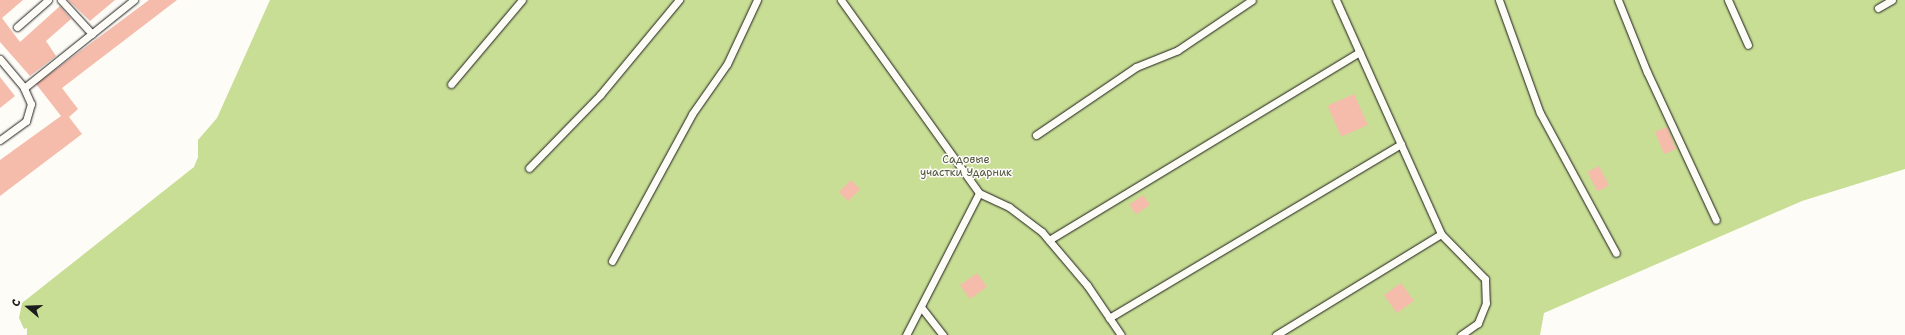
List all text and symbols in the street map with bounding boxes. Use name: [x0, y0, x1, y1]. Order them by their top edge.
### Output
park label: Садовые участки Ударник: [920, 154, 1012, 180]
north arrow: [8, 287, 48, 327]
text: С: [8, 297, 24, 309]

